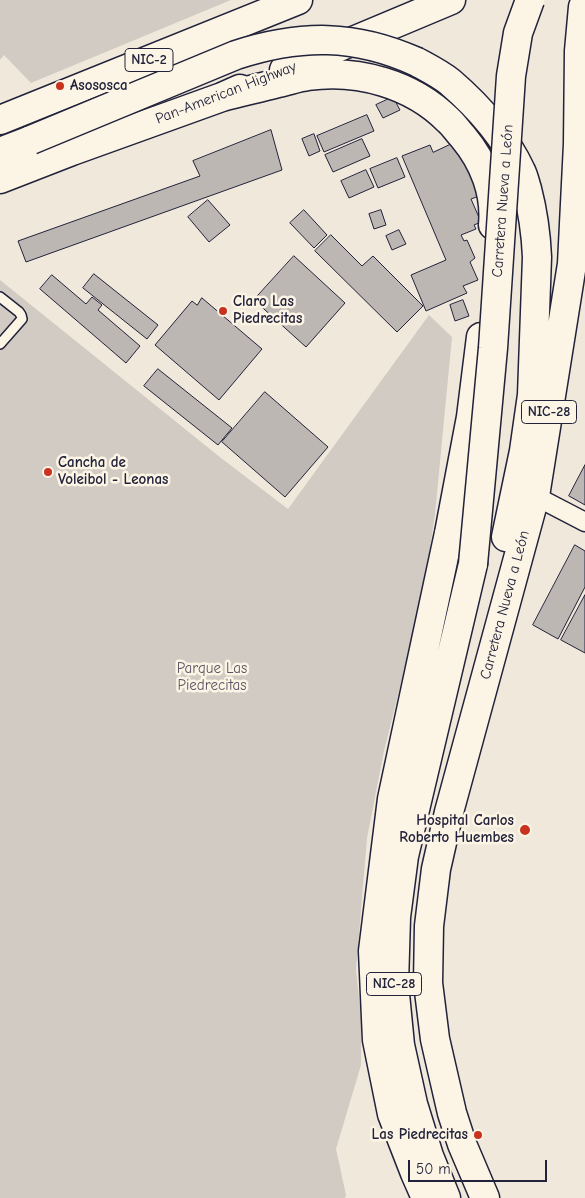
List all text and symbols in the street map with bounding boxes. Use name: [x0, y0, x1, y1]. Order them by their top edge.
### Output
road number: NIC-2: [125, 48, 173, 72]
street label: Pan-American Highway: [153, 58, 299, 128]
place label: Asososca: [70, 77, 128, 95]
marker: Asososca: [54, 80, 66, 92]
street label: Carretera Nueva a León: [489, 124, 517, 278]
place label: Claro Las Piedrecitas: [233, 293, 302, 328]
marker: Claro Las Piedrecitas: [217, 305, 229, 317]
road number: NIC-28: [522, 401, 576, 424]
place label: Cancha de Voleibol - Leonas: [58, 454, 168, 489]
marker: Cancha de Voleibol - Leonas: [42, 466, 54, 478]
street label: Carretera Nueva a León: [476, 529, 534, 681]
park label: Parque Las Piedrecitas: [177, 660, 247, 695]
place label: Hospital Carlos Roberto Huembes: [399, 812, 514, 847]
marker: Hospital Carlos Roberto Huembes: [518, 823, 532, 837]
road number: NIC-28: [366, 972, 422, 996]
place label: Las Piedrecitas: [372, 1126, 468, 1144]
marker: Las Piedrecitas: [472, 1129, 484, 1141]
scale bar: [410, 1150, 549, 1182]
text: 50 m: [416, 1160, 451, 1178]

